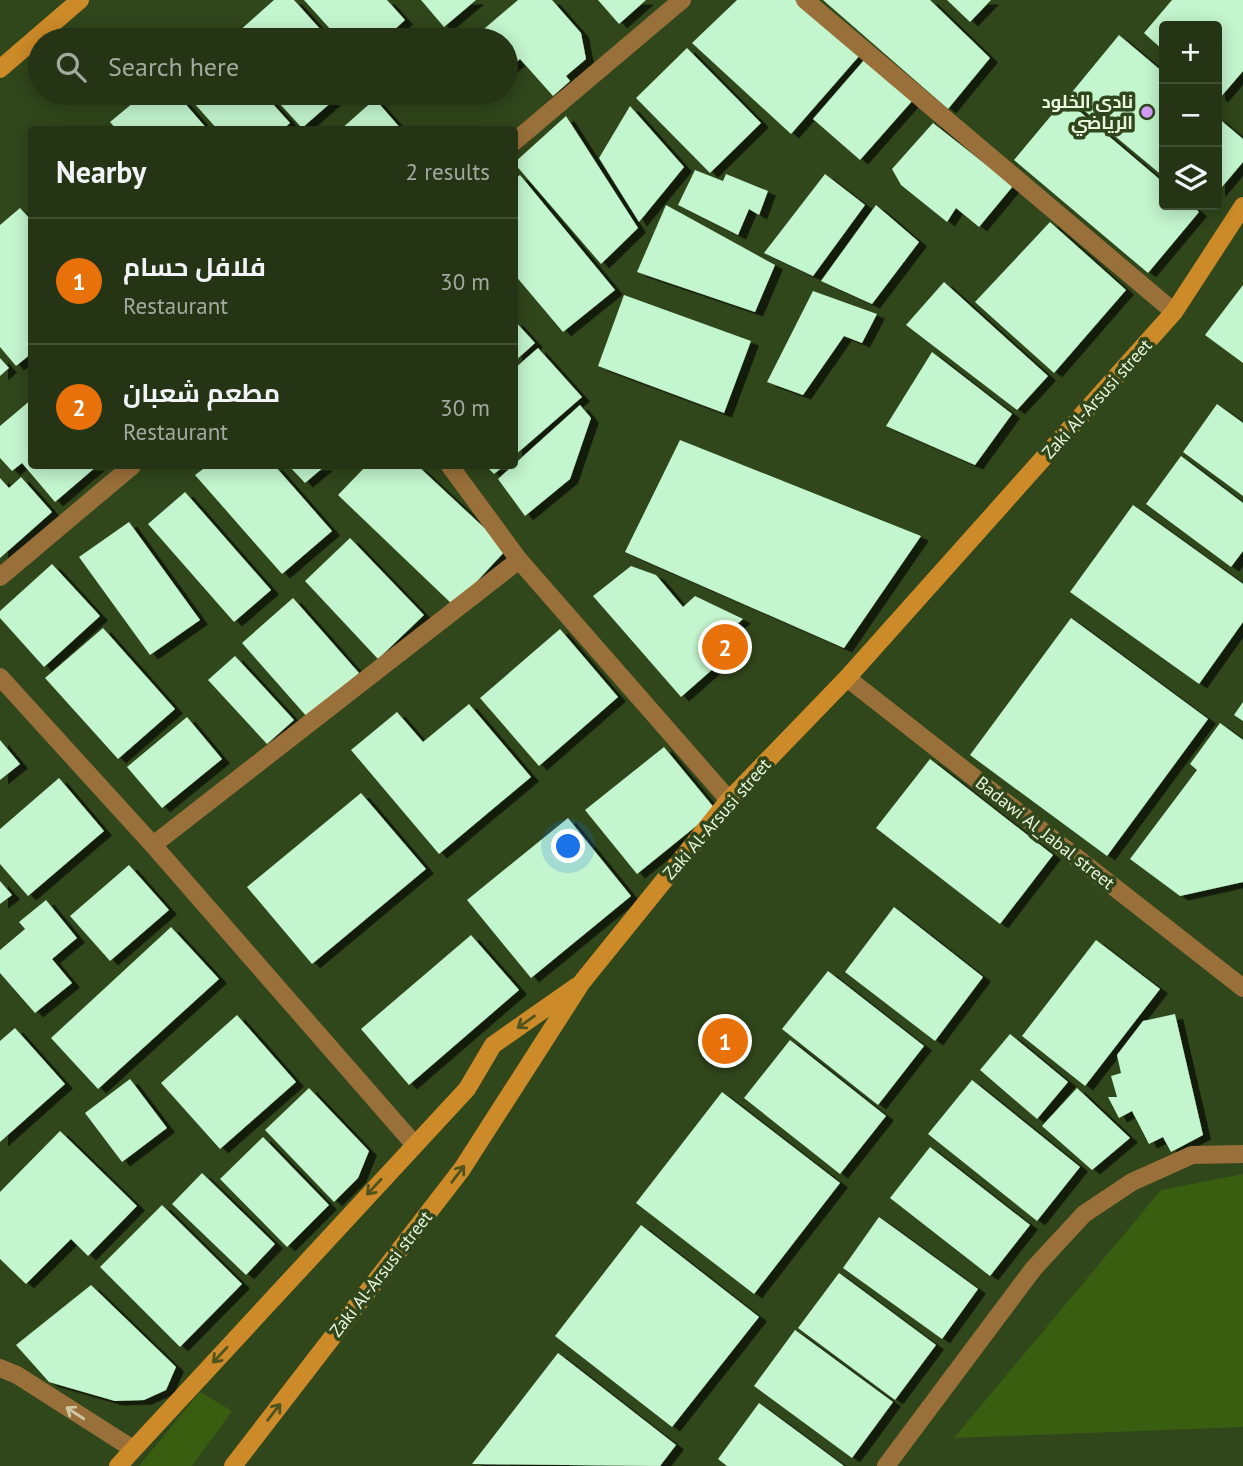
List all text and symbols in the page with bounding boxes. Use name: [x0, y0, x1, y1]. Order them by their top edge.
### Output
map controls: [1159, 21, 1222, 210]
button: +: [1159, 21, 1222, 84]
search box: [28, 28, 518, 105]
icon: search: [52, 48, 90, 86]
text: Search here: [108, 50, 239, 83]
button: −: [1159, 84, 1222, 147]
place label: نادي الخلود الرياضي: [1042, 90, 1133, 137]
marker: نادي الخلود الرياضي: [1139, 104, 1155, 120]
button: layers: [1159, 147, 1222, 210]
text: Nearby: [56, 152, 146, 191]
text: 2 results: [406, 157, 490, 186]
text: فلافل حسام: [123, 250, 266, 283]
text: 1: [72, 267, 86, 296]
text: 30 m: [440, 267, 490, 296]
text: Restaurant: [123, 291, 228, 320]
street label: Zaki Al-Arsusi street: [1037, 334, 1157, 463]
text: مطعم شعبان: [123, 376, 280, 409]
text: 2: [72, 393, 86, 422]
text: 30 m: [440, 393, 490, 422]
text: Restaurant: [123, 417, 228, 446]
pin: 2: [702, 621, 748, 673]
street label: Zaki Al-Arsusi street: [658, 753, 776, 884]
street label: Badawi Al_Jabal street: [971, 771, 1120, 894]
your location: [551, 829, 585, 863]
one-way arrow: [517, 1014, 536, 1029]
pin: 1: [702, 1015, 748, 1067]
one-way arrow: [451, 1165, 466, 1184]
one-way arrow: [366, 1178, 382, 1196]
street label: Zaki Al-Arsusi street: [324, 1206, 437, 1341]
one-way arrow: [211, 1346, 228, 1363]
one-way arrow: [267, 1403, 282, 1422]
one-way arrow: [66, 1405, 85, 1420]

